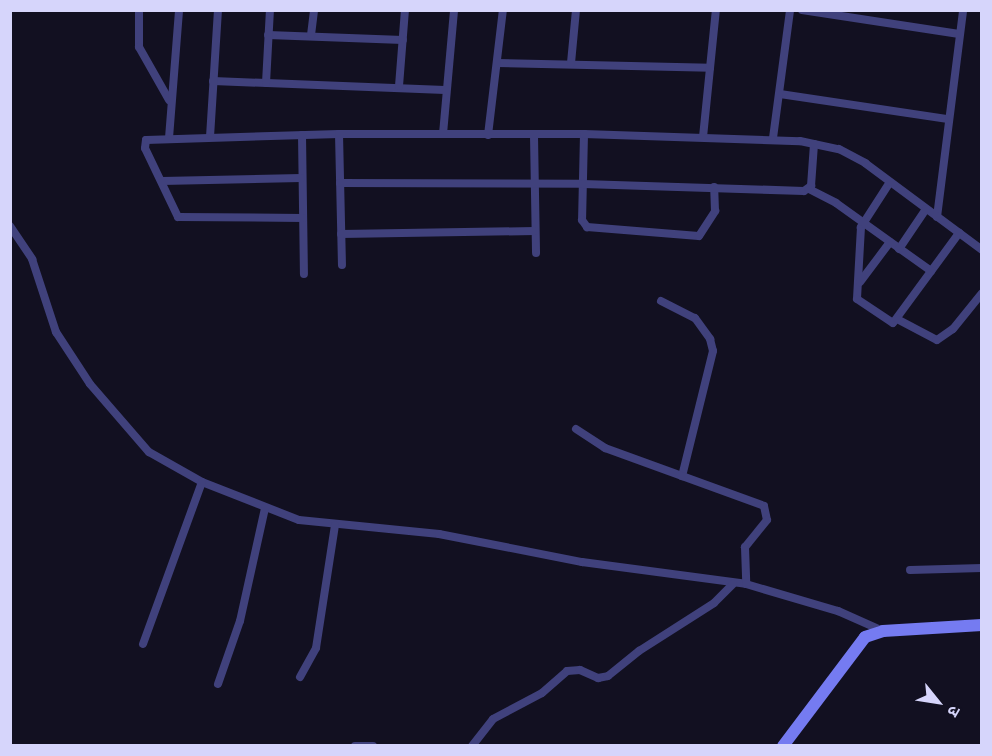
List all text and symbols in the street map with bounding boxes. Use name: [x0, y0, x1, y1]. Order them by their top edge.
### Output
north arrow: [908, 672, 968, 732]
text: उ: [943, 702, 965, 720]

